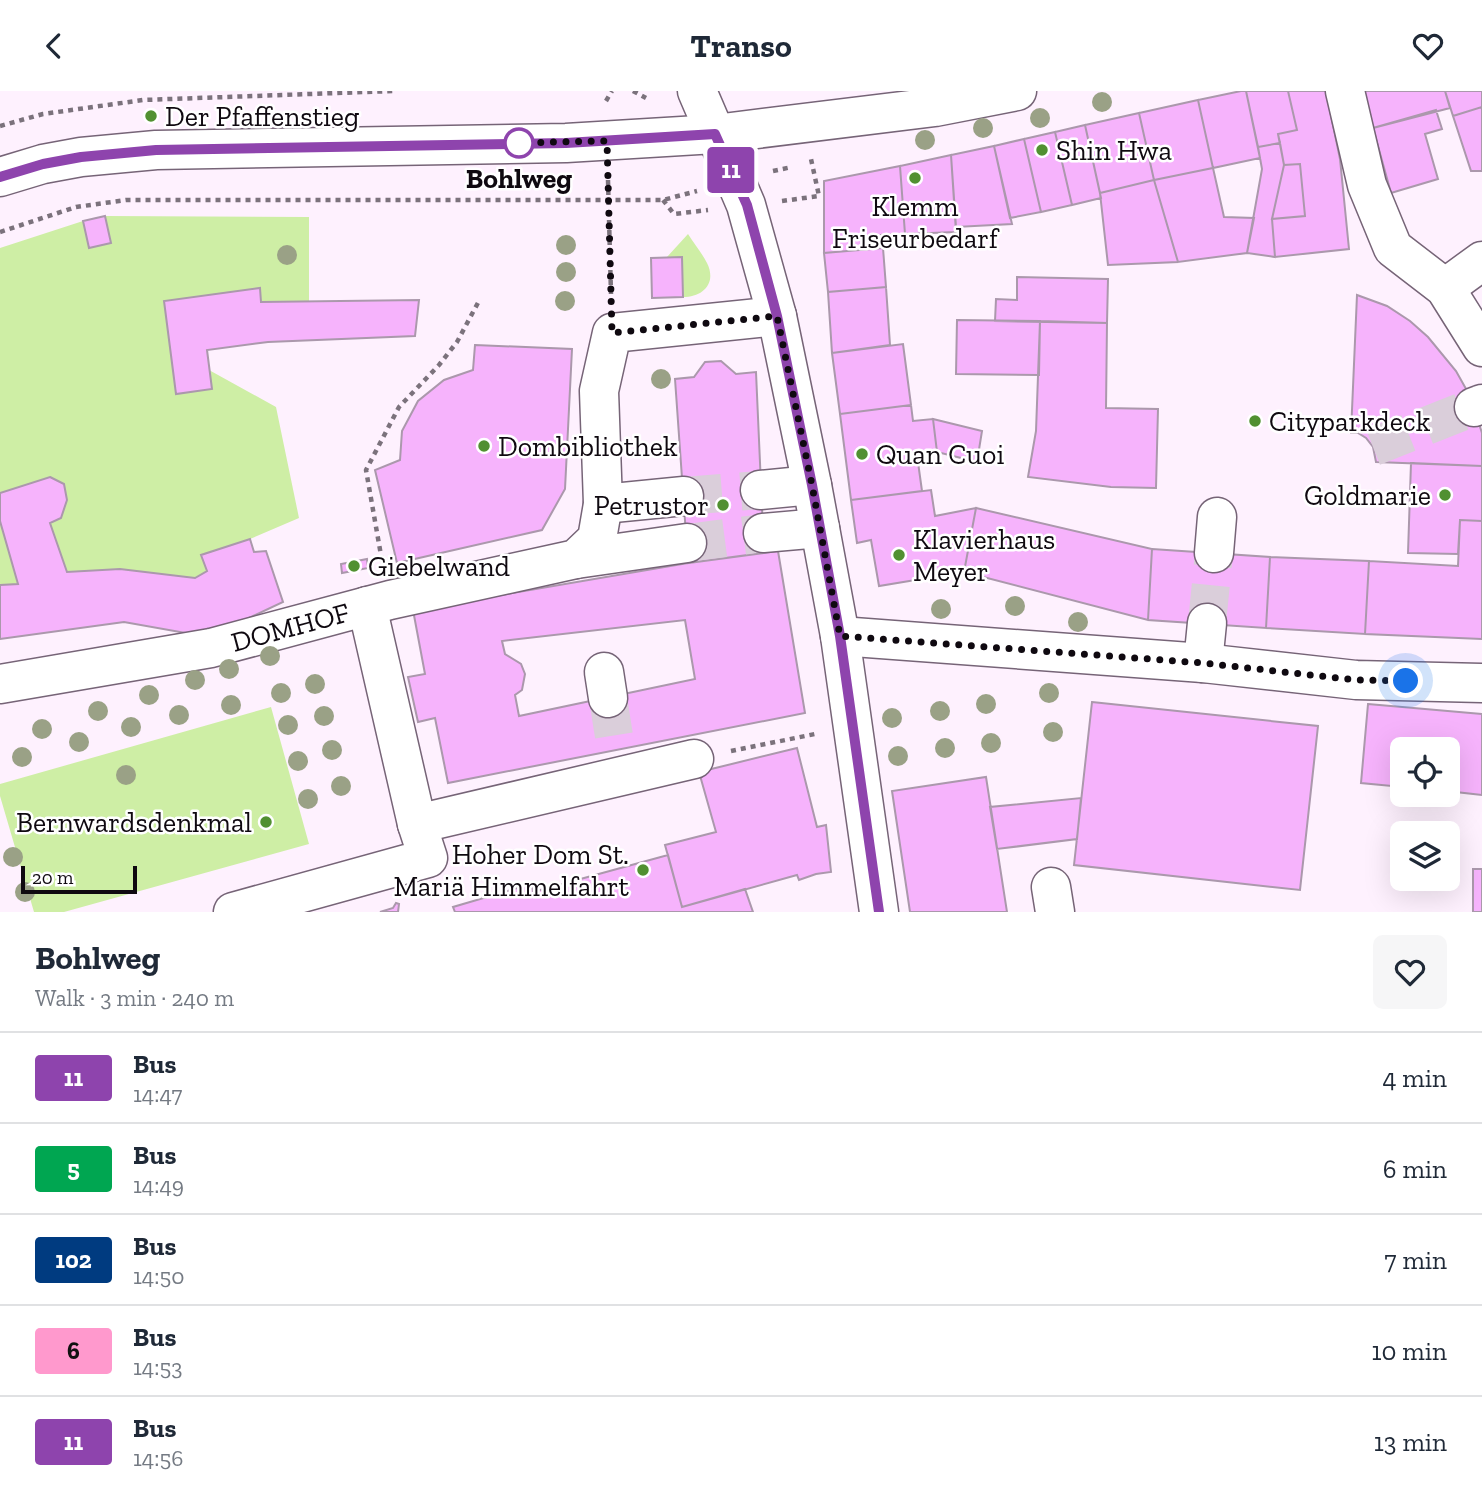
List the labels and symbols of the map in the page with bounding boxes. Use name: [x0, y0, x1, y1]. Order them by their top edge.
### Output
place label: Der Pfaffenstieg: [165, 100, 359, 133]
marker: Der Pfaffenstieg: [143, 108, 159, 124]
marker: Bohlweg: [504, 128, 534, 158]
place label: Shin Hwa: [1056, 134, 1173, 167]
marker: Shin Hwa: [1034, 142, 1050, 158]
line badge: 11: [700, 147, 762, 193]
place label: Bohlweg: [466, 162, 572, 195]
marker: Klemm Friseurbedarf: [907, 170, 923, 186]
place label: Klemm Friseurbedarf: [832, 190, 1000, 255]
place label: Cityparkdeck: [1269, 405, 1431, 438]
marker: Cityparkdeck: [1247, 413, 1263, 429]
place label: Dombibliothek: [498, 430, 678, 463]
marker: Dombibliothek: [476, 438, 492, 454]
place label: Quan Cuoi: [876, 438, 1004, 471]
marker: Quan Cuoi: [854, 446, 870, 462]
place label: Goldmarie: [1304, 479, 1431, 512]
marker: Goldmarie: [1437, 487, 1453, 503]
place label: Petrustor: [594, 489, 709, 522]
marker: Petrustor: [715, 497, 731, 513]
place label: Klavierhaus Meyer: [913, 523, 1055, 588]
marker: Klavierhaus Meyer: [891, 547, 907, 563]
place label: Giebelwand: [368, 550, 510, 583]
marker: Giebelwand: [346, 558, 362, 574]
street label: DOMHOF: [227, 595, 353, 658]
your location: [1388, 663, 1423, 698]
place label: Bernwardsdenkmal: [16, 806, 252, 839]
marker: Bernwardsdenkmal: [258, 814, 274, 830]
place label: Hoher Dom St. Mariä Himmelfahrt: [393, 838, 630, 903]
marker: Hoher Dom St. Mariä Himmelfahrt: [635, 862, 651, 878]
scale bar: [21, 863, 136, 895]

